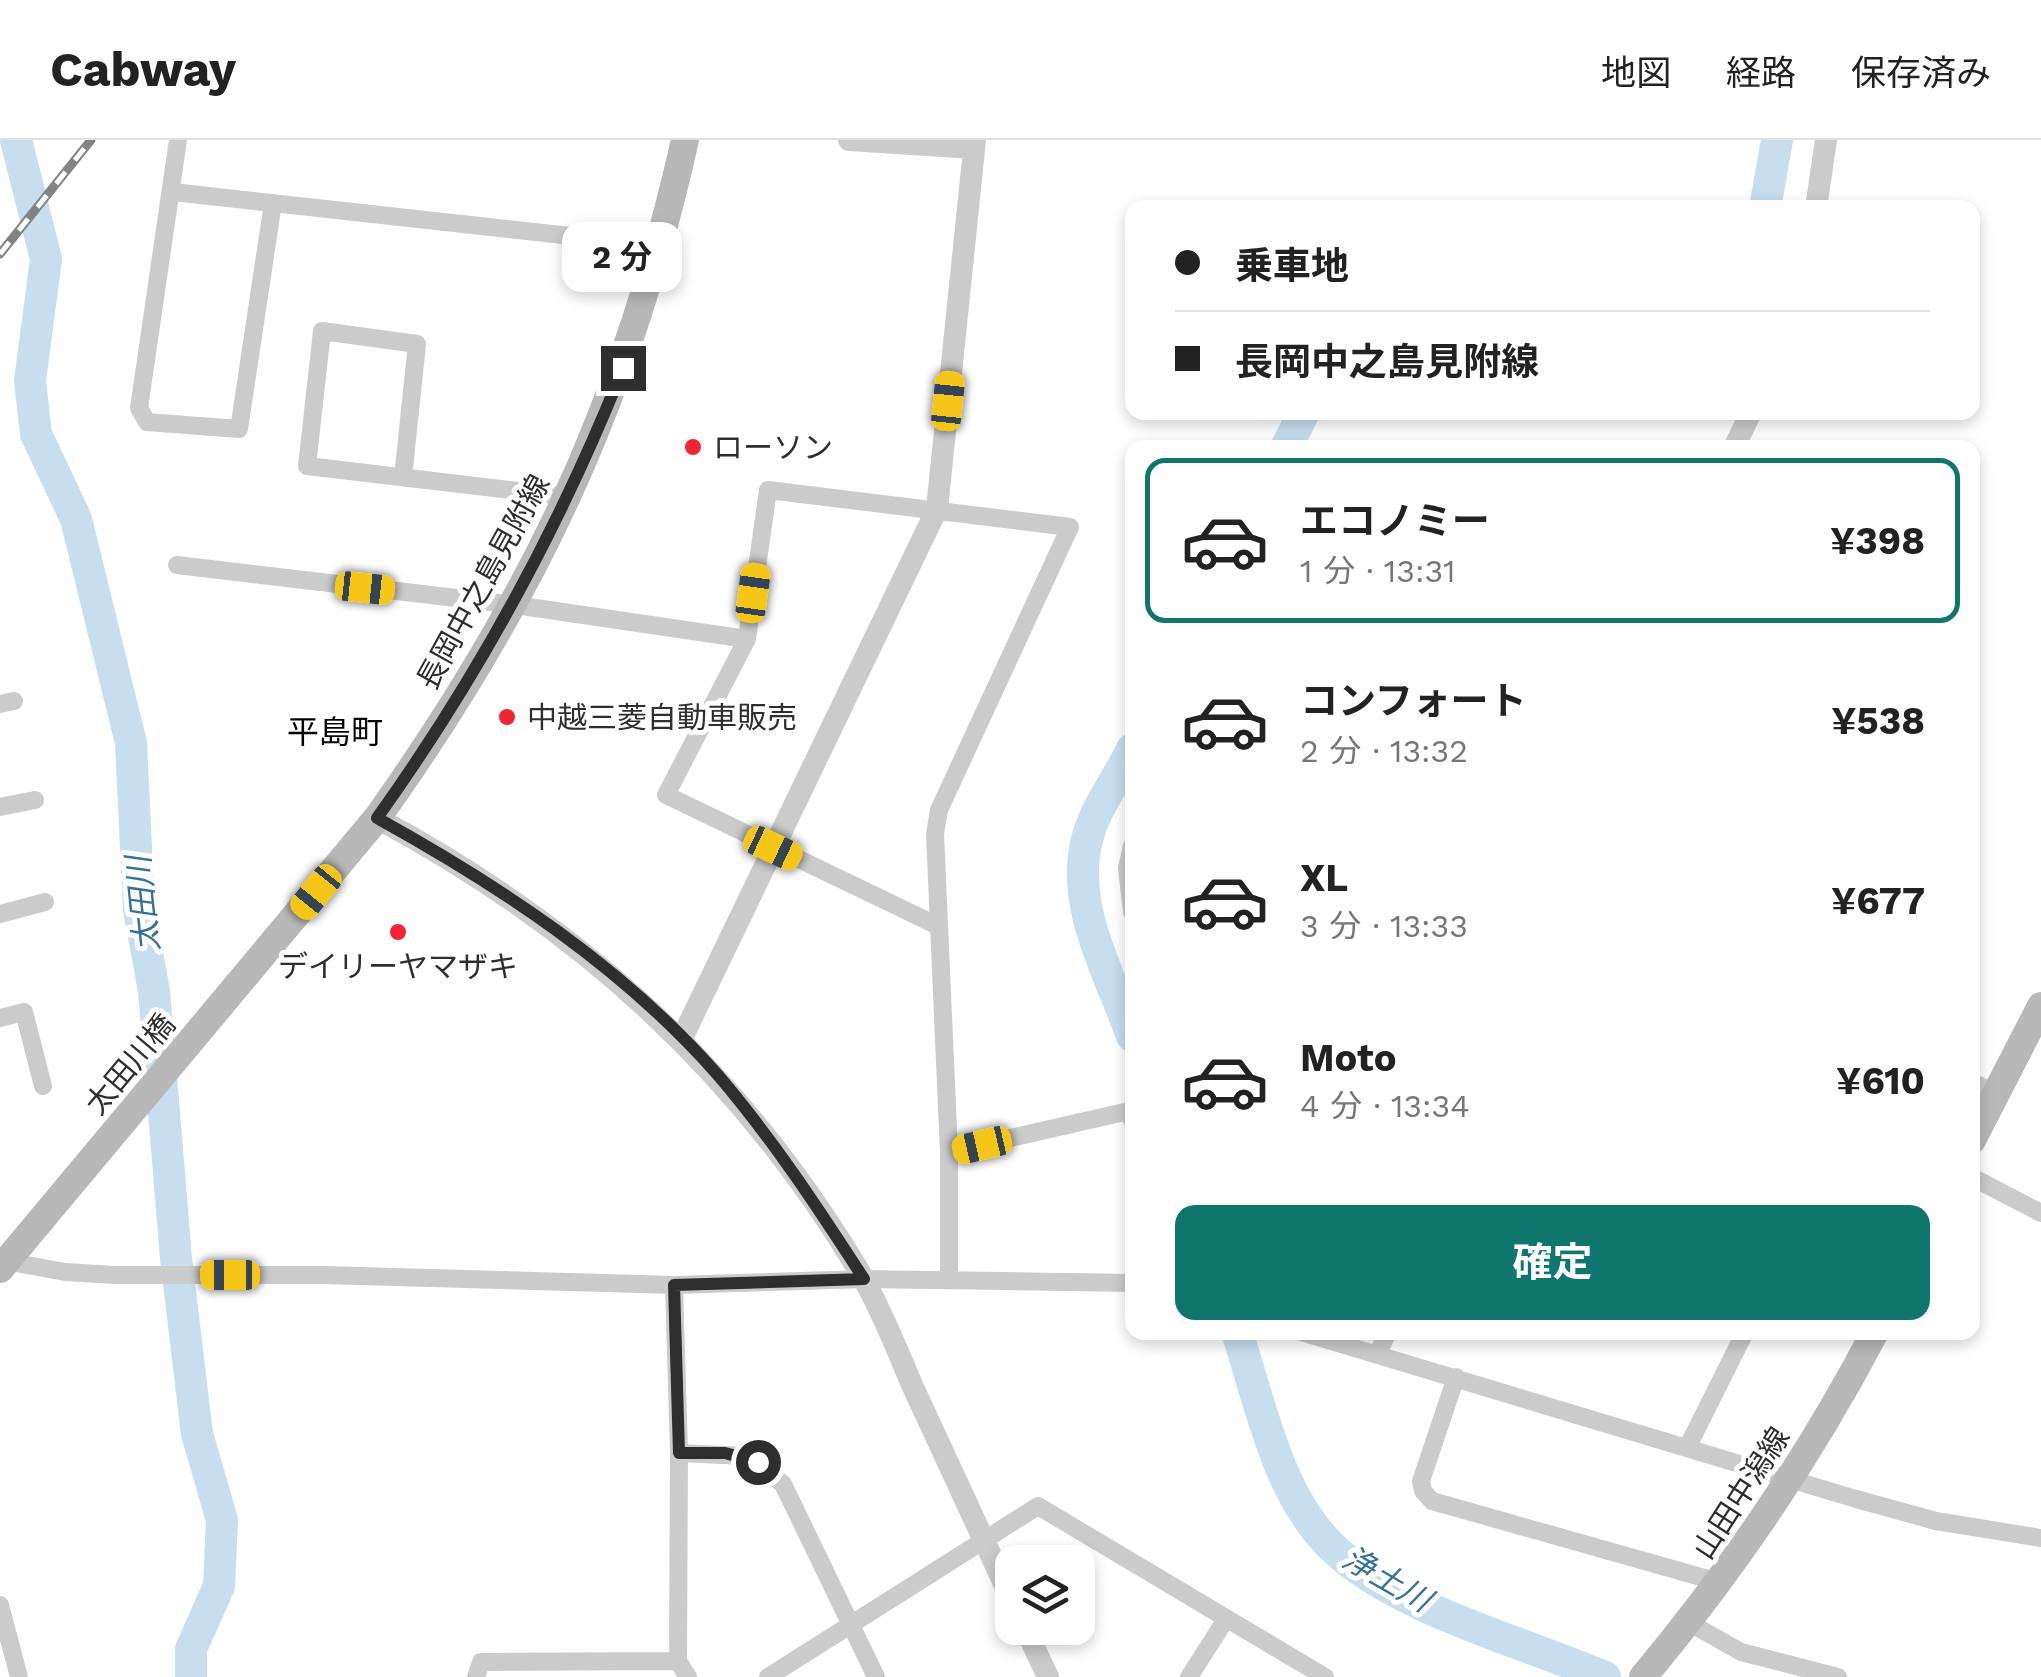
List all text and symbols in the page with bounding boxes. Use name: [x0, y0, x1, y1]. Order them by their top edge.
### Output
text: Cabway: [50, 41, 236, 98]
text: 地図: [1601, 52, 1671, 94]
text: 経路: [1726, 52, 1796, 94]
text: 保存済み: [1851, 52, 1991, 94]
callout: 2 分: [563, 223, 683, 293]
text: 2 分: [592, 238, 652, 276]
text: 乗車地: [1235, 244, 1349, 288]
text: 長岡中之島見附線: [1235, 340, 1539, 384]
route end: [601, 346, 646, 391]
car: [930, 370, 966, 432]
place label: ローソン: [713, 430, 833, 465]
marker: ローソン: [682, 436, 704, 458]
street label: 長岡中之島見附線: [410, 469, 556, 695]
icon: car: [1180, 496, 1270, 586]
text: エコノミー: [1300, 499, 1490, 543]
text: ¥398: [1830, 519, 1925, 563]
text: 1 分 · 13:31: [1300, 552, 1456, 590]
car: [734, 561, 772, 625]
car: [334, 570, 396, 606]
icon: car: [1180, 676, 1270, 766]
text: コンフォート: [1300, 679, 1527, 723]
text: ¥538: [1831, 699, 1925, 743]
place label: 中越三菱自動車販売: [527, 700, 797, 735]
marker: 中越三菱自動車販売: [496, 706, 518, 728]
district label: 平島町: [287, 713, 383, 751]
text: 2 分 · 13:32: [1300, 732, 1468, 770]
car: [739, 822, 807, 874]
water label: 太田川: [119, 851, 167, 954]
icon: car: [1180, 856, 1270, 946]
text: XL: [1300, 856, 1348, 900]
car: [285, 859, 347, 925]
text: ¥677: [1831, 879, 1925, 923]
text: 3 分 · 13:33: [1300, 907, 1468, 945]
marker: デイリーヤマザキ: [387, 921, 409, 943]
place label: デイリーヤマザキ: [278, 949, 518, 984]
street label: 太田川橋: [78, 1007, 182, 1121]
icon: car: [1180, 1036, 1270, 1126]
text: Moto: [1300, 1036, 1396, 1080]
text: ¥610: [1836, 1059, 1925, 1103]
text: 4 分 · 13:34: [1300, 1087, 1470, 1125]
car: [949, 1124, 1015, 1166]
button: 確定: [1175, 1205, 1930, 1320]
car: [200, 1260, 260, 1290]
street label: 山田中潟線: [1685, 1421, 1797, 1565]
route start: [736, 1440, 781, 1485]
water label: 浄土川: [1336, 1539, 1441, 1621]
map controls: [995, 1545, 1095, 1645]
button: layers: [995, 1545, 1095, 1645]

